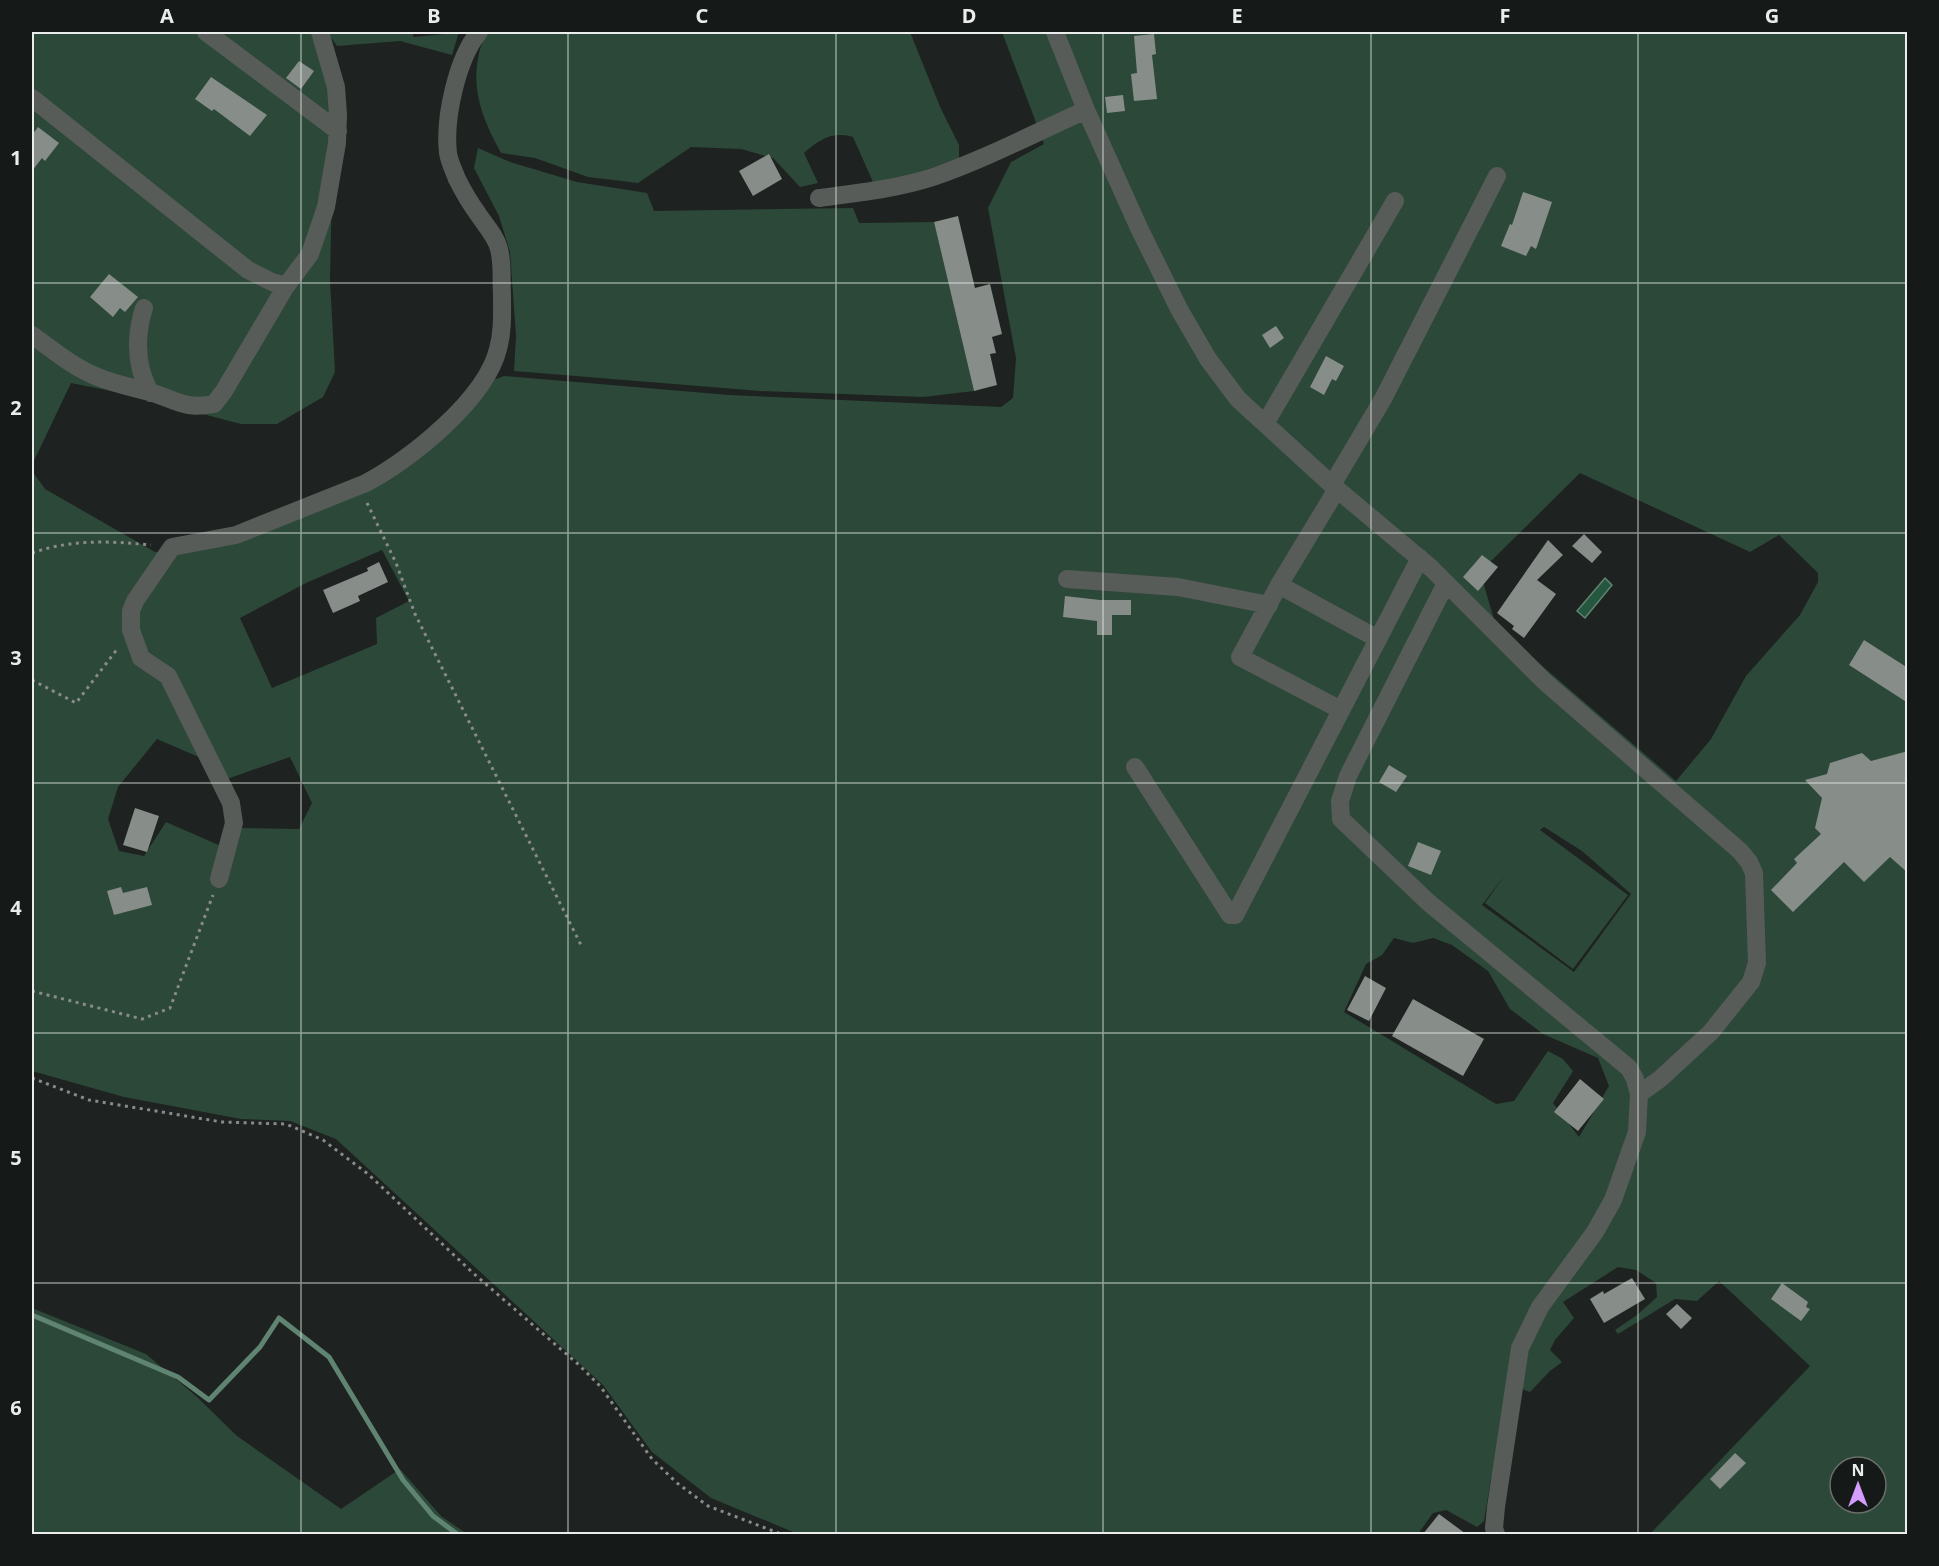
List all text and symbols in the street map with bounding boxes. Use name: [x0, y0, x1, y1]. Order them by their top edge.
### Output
text: A: [160, 2, 174, 29]
text: B: [427, 2, 441, 29]
text: C: [696, 2, 709, 29]
text: D: [962, 2, 976, 29]
text: E: [1231, 2, 1243, 29]
text: F: [1500, 2, 1510, 29]
text: G: [1765, 2, 1779, 29]
text: 1: [10, 144, 22, 171]
text: 2: [10, 394, 22, 421]
text: 3: [10, 644, 22, 671]
text: 4: [10, 894, 22, 921]
text: 5: [10, 1144, 22, 1171]
text: 6: [10, 1394, 22, 1421]
north arrow: [1828, 1455, 1888, 1515]
text: N: [1851, 1459, 1865, 1481]

